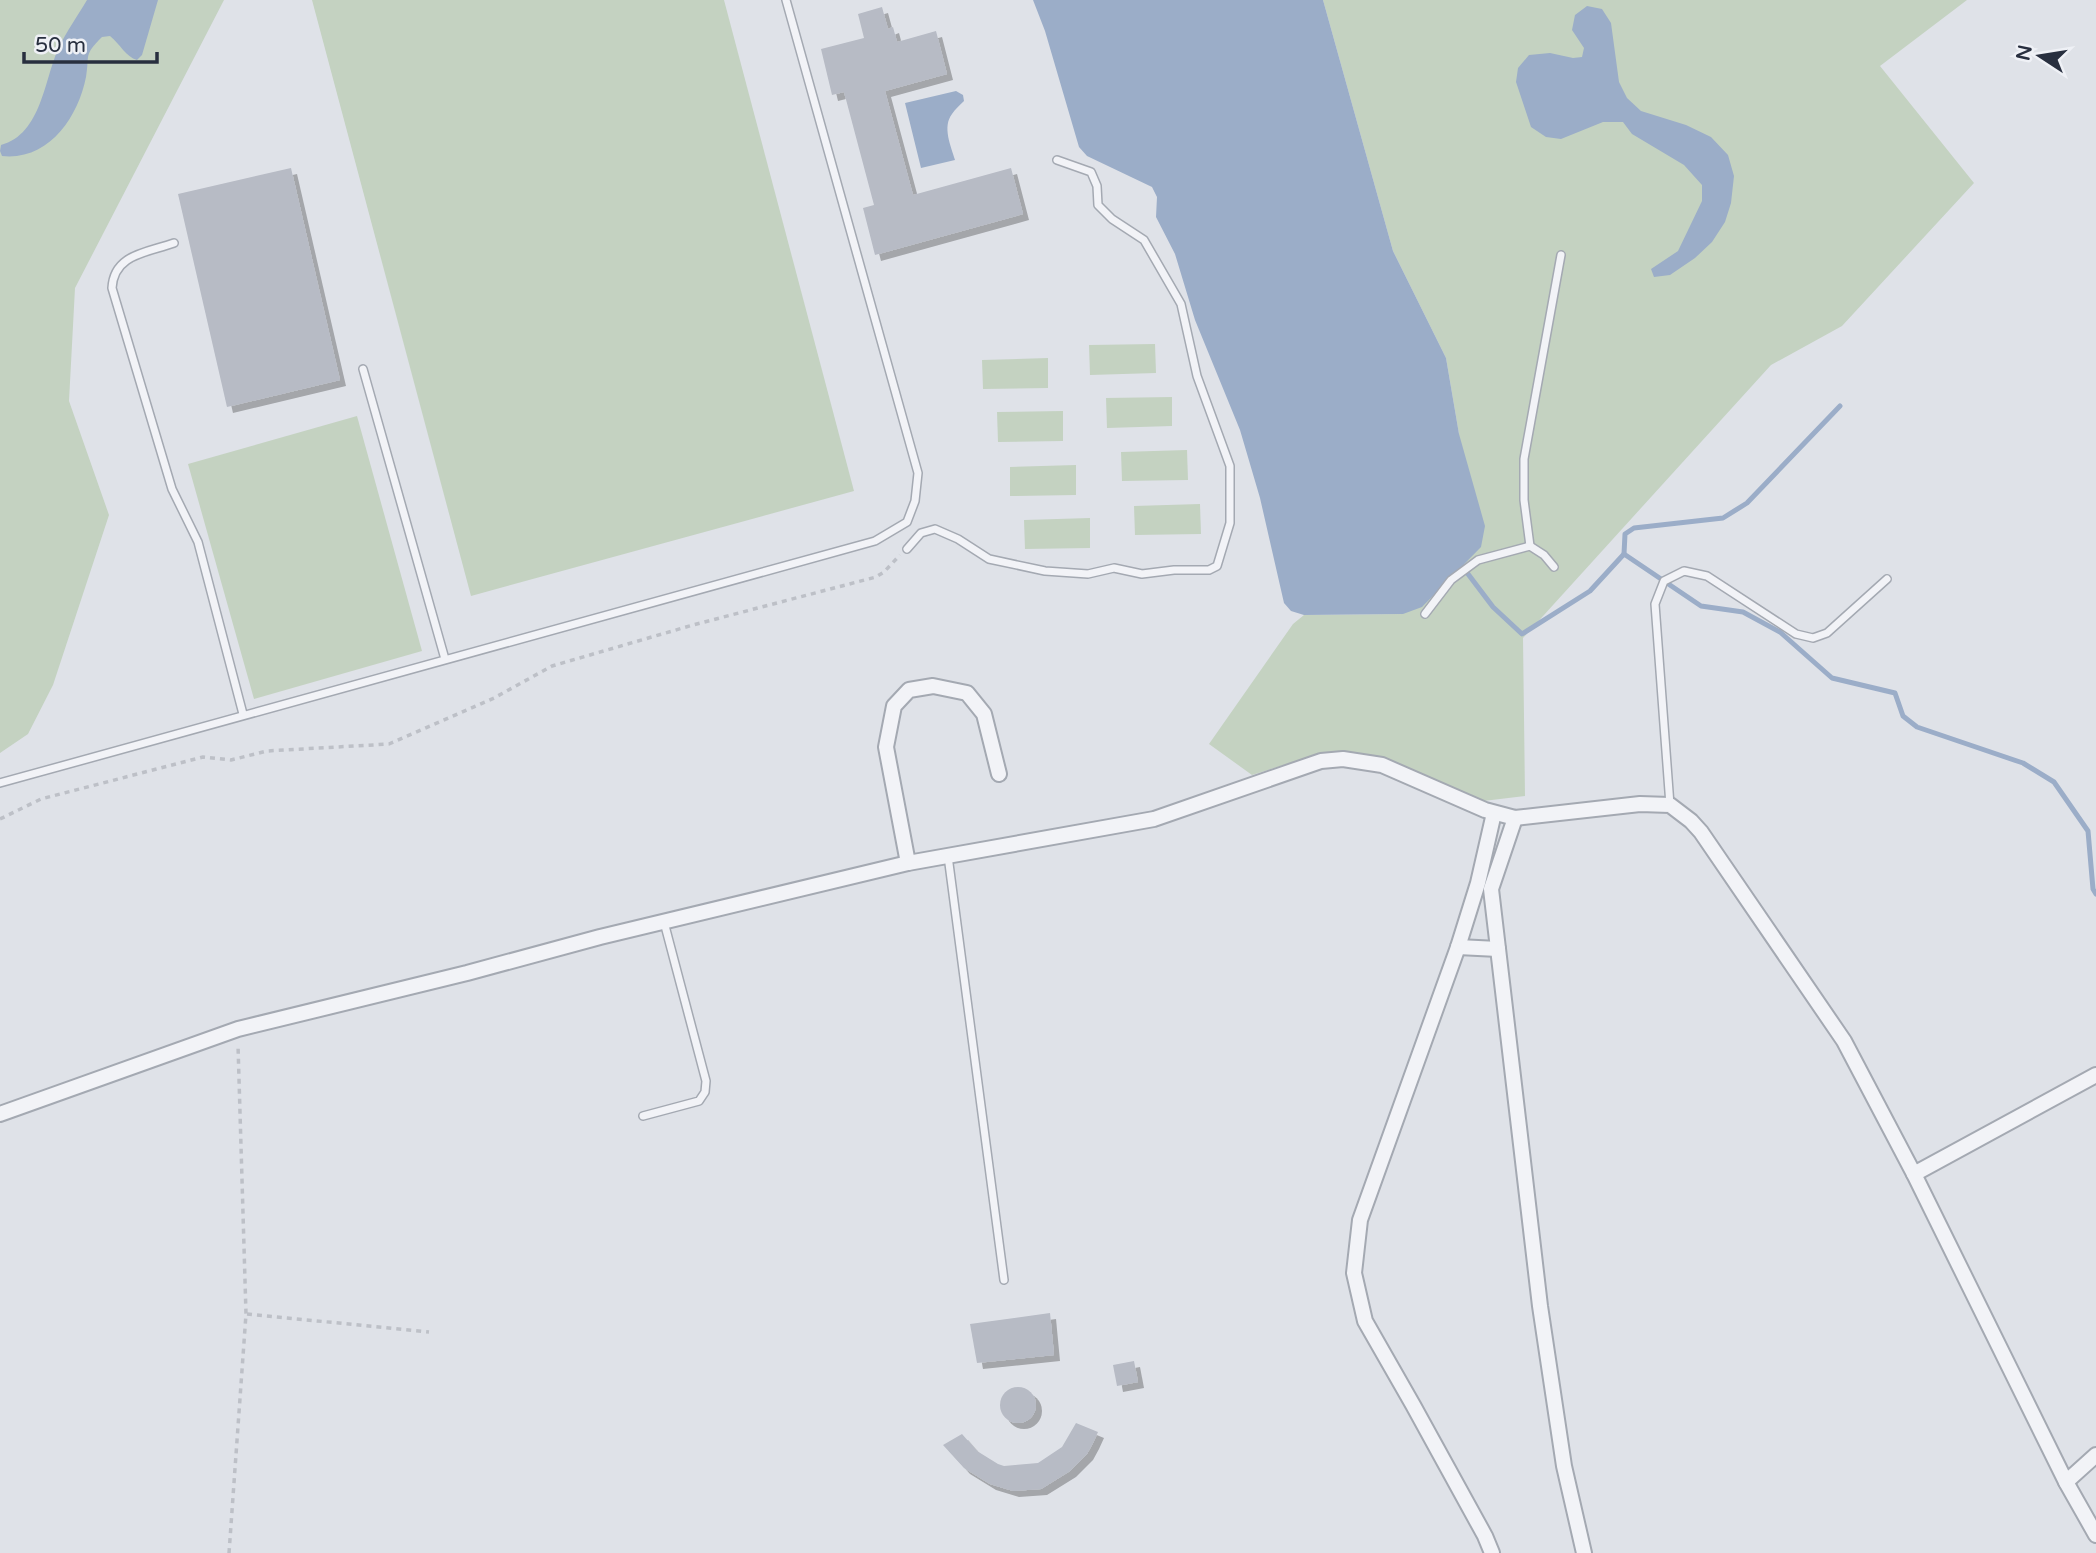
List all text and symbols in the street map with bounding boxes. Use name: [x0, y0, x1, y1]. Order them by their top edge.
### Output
scale bar: [24, 21, 158, 65]
north arrow: [2005, 21, 2075, 91]
text: 50 m: [35, 33, 86, 58]
text: N: [2012, 43, 2037, 62]

